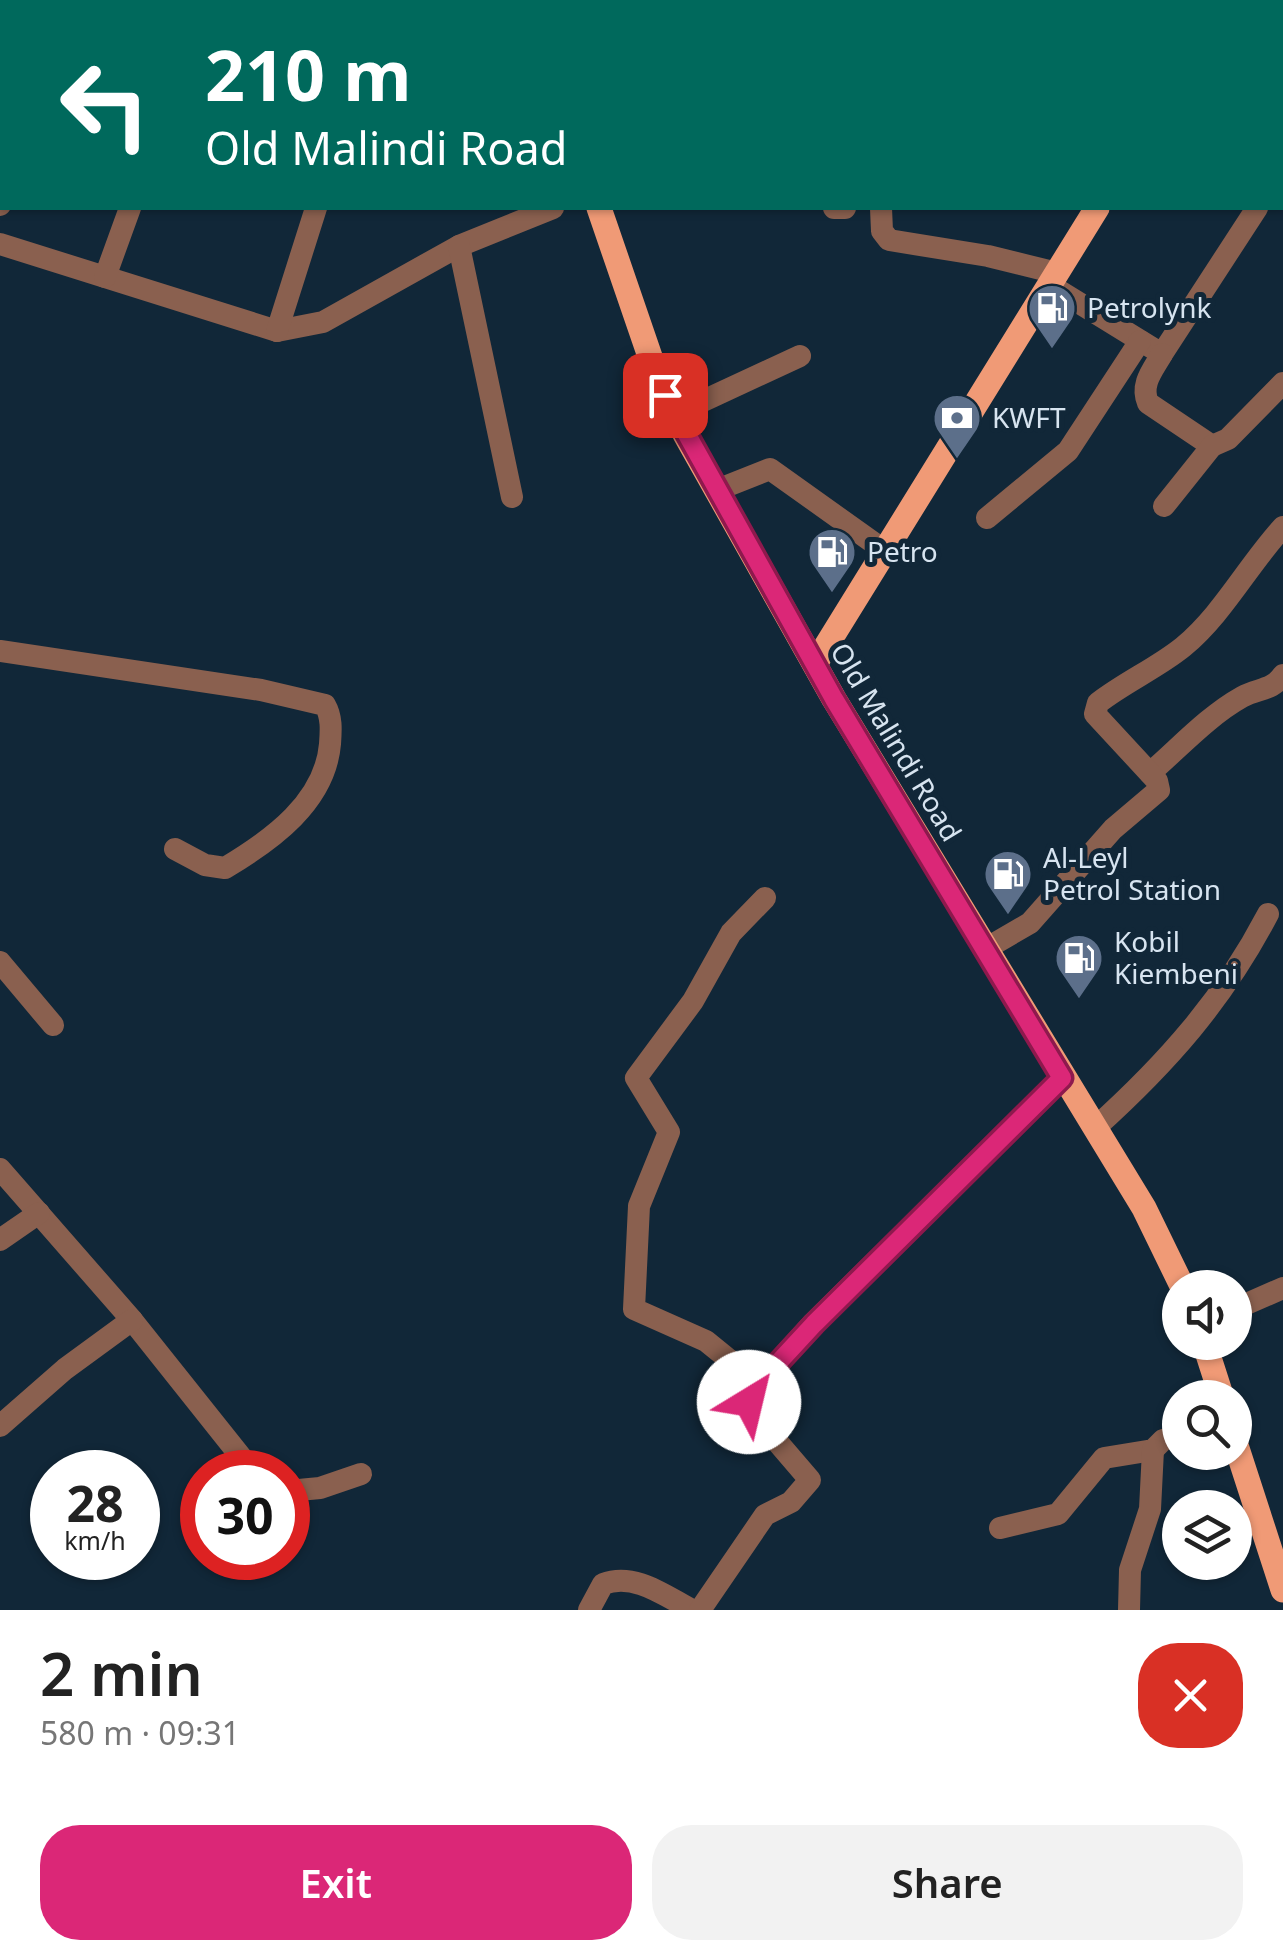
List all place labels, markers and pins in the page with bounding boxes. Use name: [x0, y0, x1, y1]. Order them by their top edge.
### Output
fuel station icon: Petrolynk: [1026, 282, 1078, 350]
place label: Petrolynk: [1087, 288, 1212, 326]
pin: [623, 353, 708, 438]
bank icon: KWFT: [931, 392, 983, 460]
place label: KWFT: [992, 398, 1066, 436]
fuel station icon: Petro: [806, 526, 858, 594]
place label: Petro: [867, 532, 938, 570]
place label: Al-Leyl Petrol Station: [1043, 838, 1221, 908]
fuel station icon: Al-Leyl Petrol Station: [982, 848, 1034, 916]
place label: Kobil Kiembeni: [1114, 922, 1238, 992]
fuel station icon: Kobil Kiembeni: [1053, 932, 1105, 1000]

